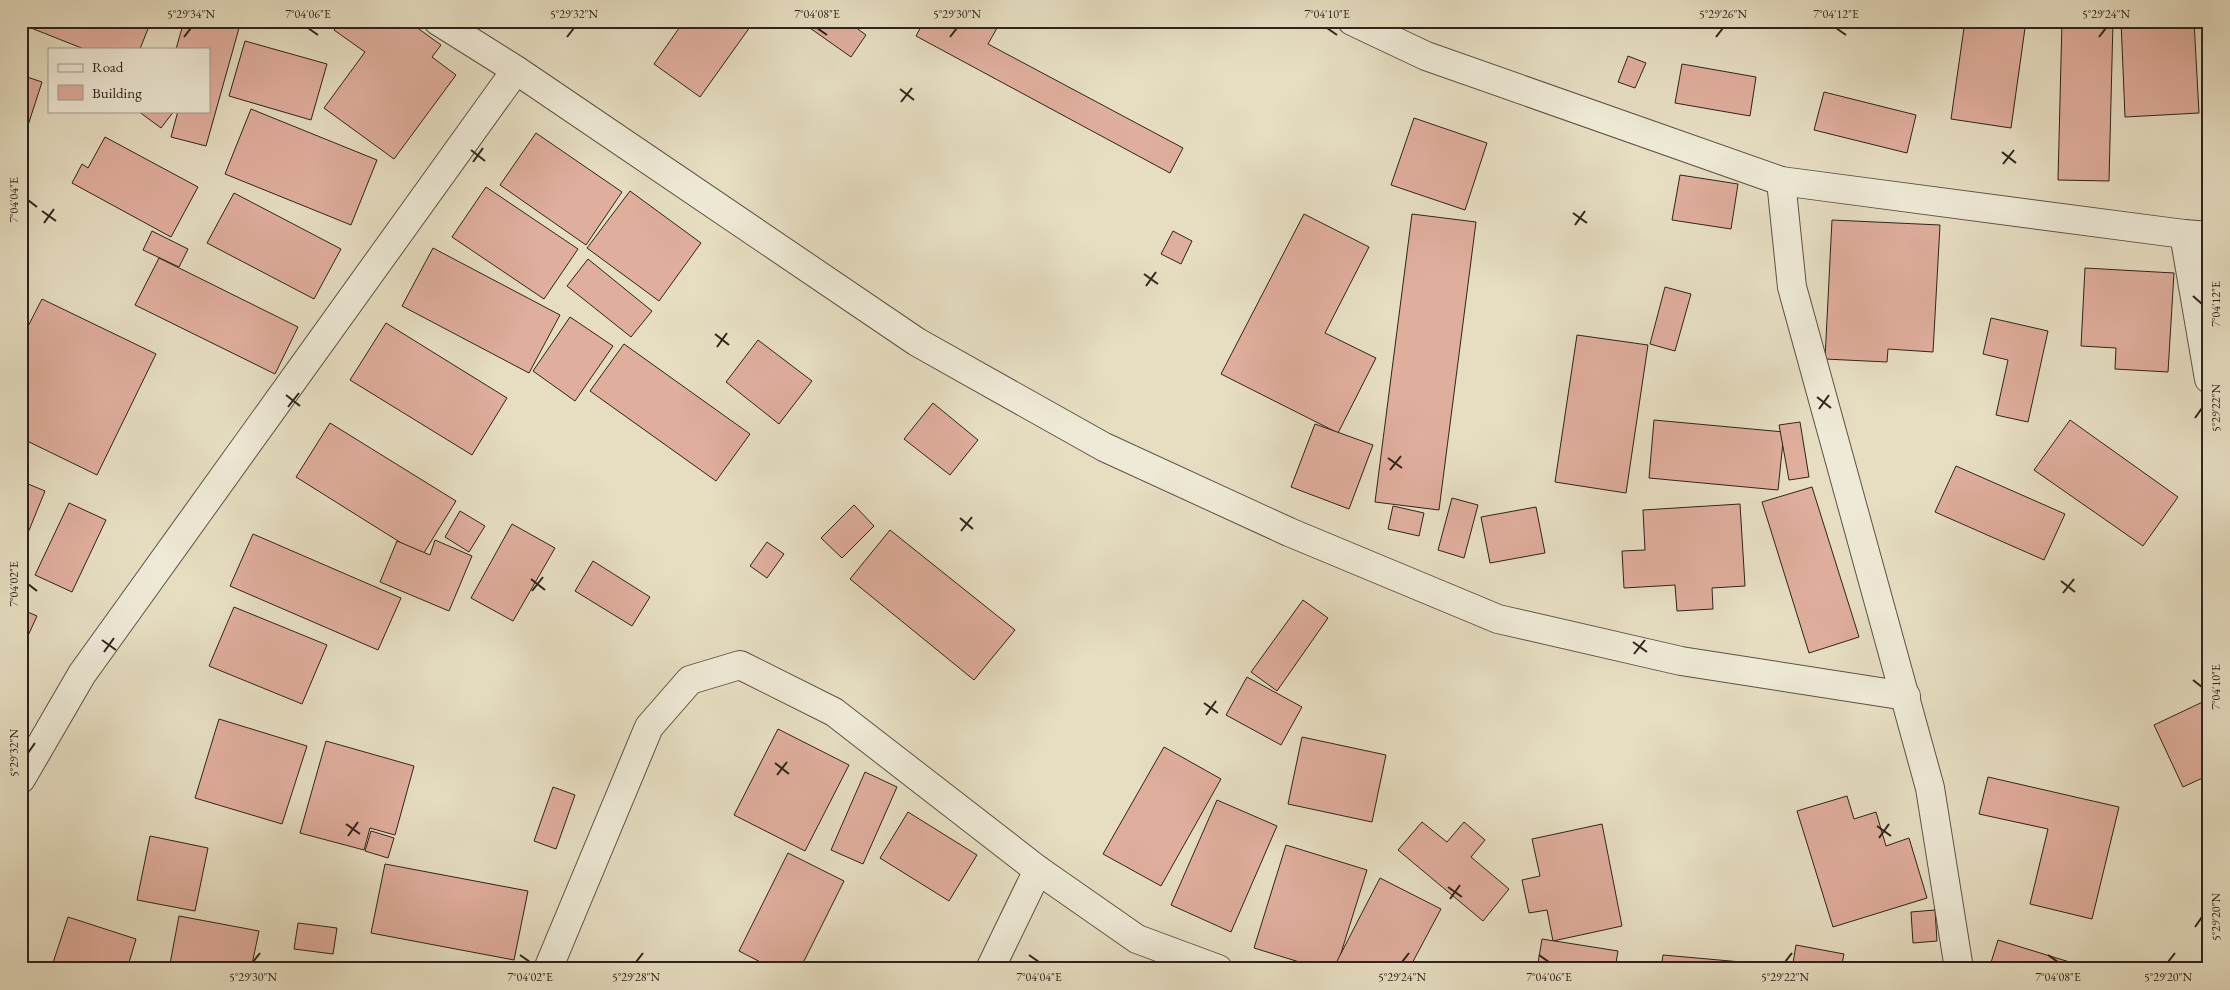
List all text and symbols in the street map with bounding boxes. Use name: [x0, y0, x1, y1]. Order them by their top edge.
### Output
text: 5°29'34"N: [167, 6, 216, 22]
text: 7°04'06"E: [285, 6, 331, 22]
text: 5°29'32"N: [550, 6, 599, 22]
text: 7°04'08"E: [794, 6, 840, 22]
text: 5°29'30"N: [933, 6, 982, 22]
text: 7°04'10"E: [1304, 6, 1350, 22]
text: 5°29'26"N: [1699, 6, 1748, 22]
text: 7°04'12"E: [1813, 6, 1859, 22]
text: 5°29'24"N: [2082, 6, 2131, 22]
legend: [48, 48, 210, 112]
text: Road: [92, 57, 124, 76]
text: Building: [92, 83, 142, 102]
text: 7°04'04"E: [6, 177, 22, 223]
text: 7°04'12"E: [2208, 281, 2224, 327]
text: 5°29'22"N: [2208, 383, 2224, 432]
text: 7°04'02"E: [6, 561, 22, 607]
text: 7°04'10"E: [2208, 664, 2224, 710]
text: 5°29'32"N: [6, 728, 22, 777]
text: 5°29'20"N: [2208, 892, 2224, 941]
text: 5°29'30"N: [229, 969, 278, 985]
text: 7°04'02"E: [507, 969, 553, 985]
text: 5°29'28"N: [612, 969, 661, 985]
text: 7°04'04"E: [1016, 969, 1062, 985]
text: 5°29'24"N: [1378, 969, 1427, 985]
text: 7°04'06"E: [1526, 969, 1572, 985]
text: 5°29'22"N: [1761, 969, 1810, 985]
text: 7°04'08"E: [2035, 969, 2081, 985]
text: 5°29'20"N: [2144, 969, 2193, 985]

